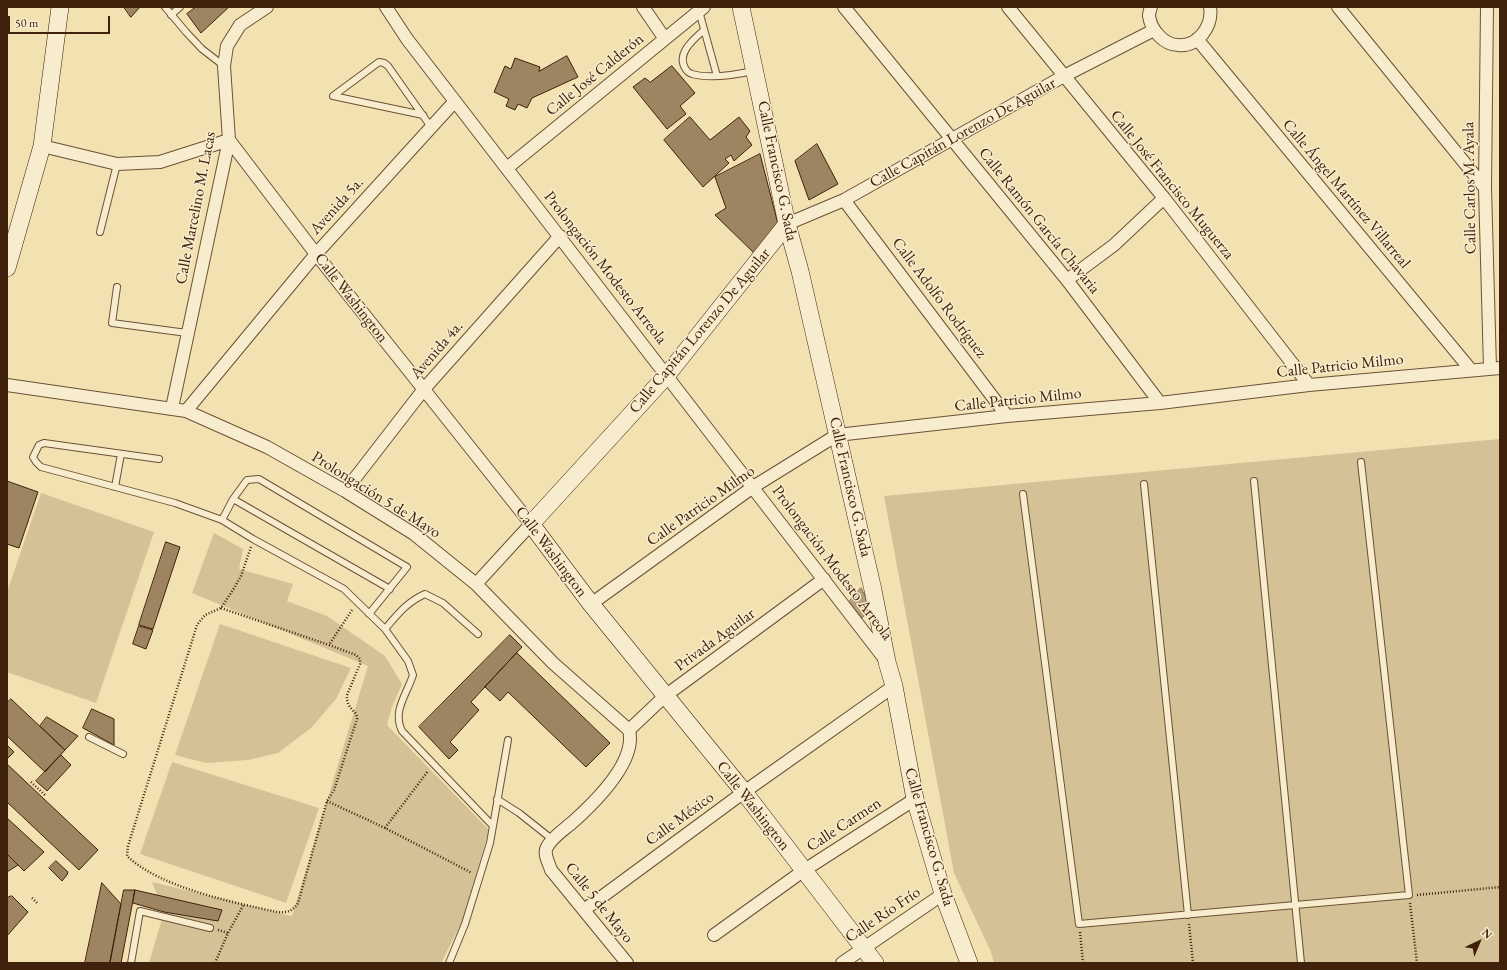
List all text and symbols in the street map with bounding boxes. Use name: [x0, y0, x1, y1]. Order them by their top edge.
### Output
scale bar: [10, 8, 112, 34]
text: 50 m: [15, 15, 38, 31]
street label: Calle José Calderón: [542, 30, 648, 120]
street label: Calle Capitán Lorenzo De Aguilar: [867, 74, 1059, 192]
street label: Calle Francisco G. Sada: [753, 99, 801, 243]
street label: Calle José Francisco Muguerza: [1106, 107, 1238, 263]
street label: Calle Ángel Martínez Villarreal: [1278, 115, 1414, 273]
street label: Calle Carlos M. Ayala: [1459, 121, 1481, 255]
street label: Calle Marcelino M. Lacas: [172, 130, 220, 286]
street label: Calle Ramón García Chavaria: [974, 144, 1104, 298]
street label: Avenida 5a.: [306, 173, 368, 239]
street label: Prolongación Modesto Arreola: [539, 188, 671, 348]
street label: Calle Adolfo Rodríguez: [887, 234, 991, 362]
street label: Calle Capitán Lorenzo De Aguilar: [625, 244, 775, 418]
street label: Calle Washington: [310, 249, 392, 347]
street label: Avenida 4a.: [407, 317, 467, 383]
street label: Calle Patricio Milmo: [1276, 350, 1404, 382]
street label: Calle Patricio Milmo: [954, 384, 1082, 416]
street label: Calle Francisco G. Sada: [825, 415, 875, 559]
street label: Prolongación 5 de Mayo: [308, 447, 444, 543]
street label: Calle Patricio Milmo: [643, 462, 759, 550]
street label: Prolongación Modesto Arreola: [768, 482, 896, 644]
street label: Calle Washington: [511, 503, 591, 601]
street label: Privada Aguilar: [671, 604, 759, 676]
street label: Calle Washington: [712, 757, 794, 855]
street label: Calle Francisco G. Sada: [900, 766, 958, 908]
street label: Calle México: [642, 788, 718, 850]
street label: Calle Carmen: [803, 794, 885, 856]
street label: Calle 5 de Mayo: [561, 859, 637, 947]
street label: Calle Río Frío: [842, 883, 924, 947]
north arrow: [1459, 922, 1499, 962]
text: N: [1479, 925, 1495, 941]

